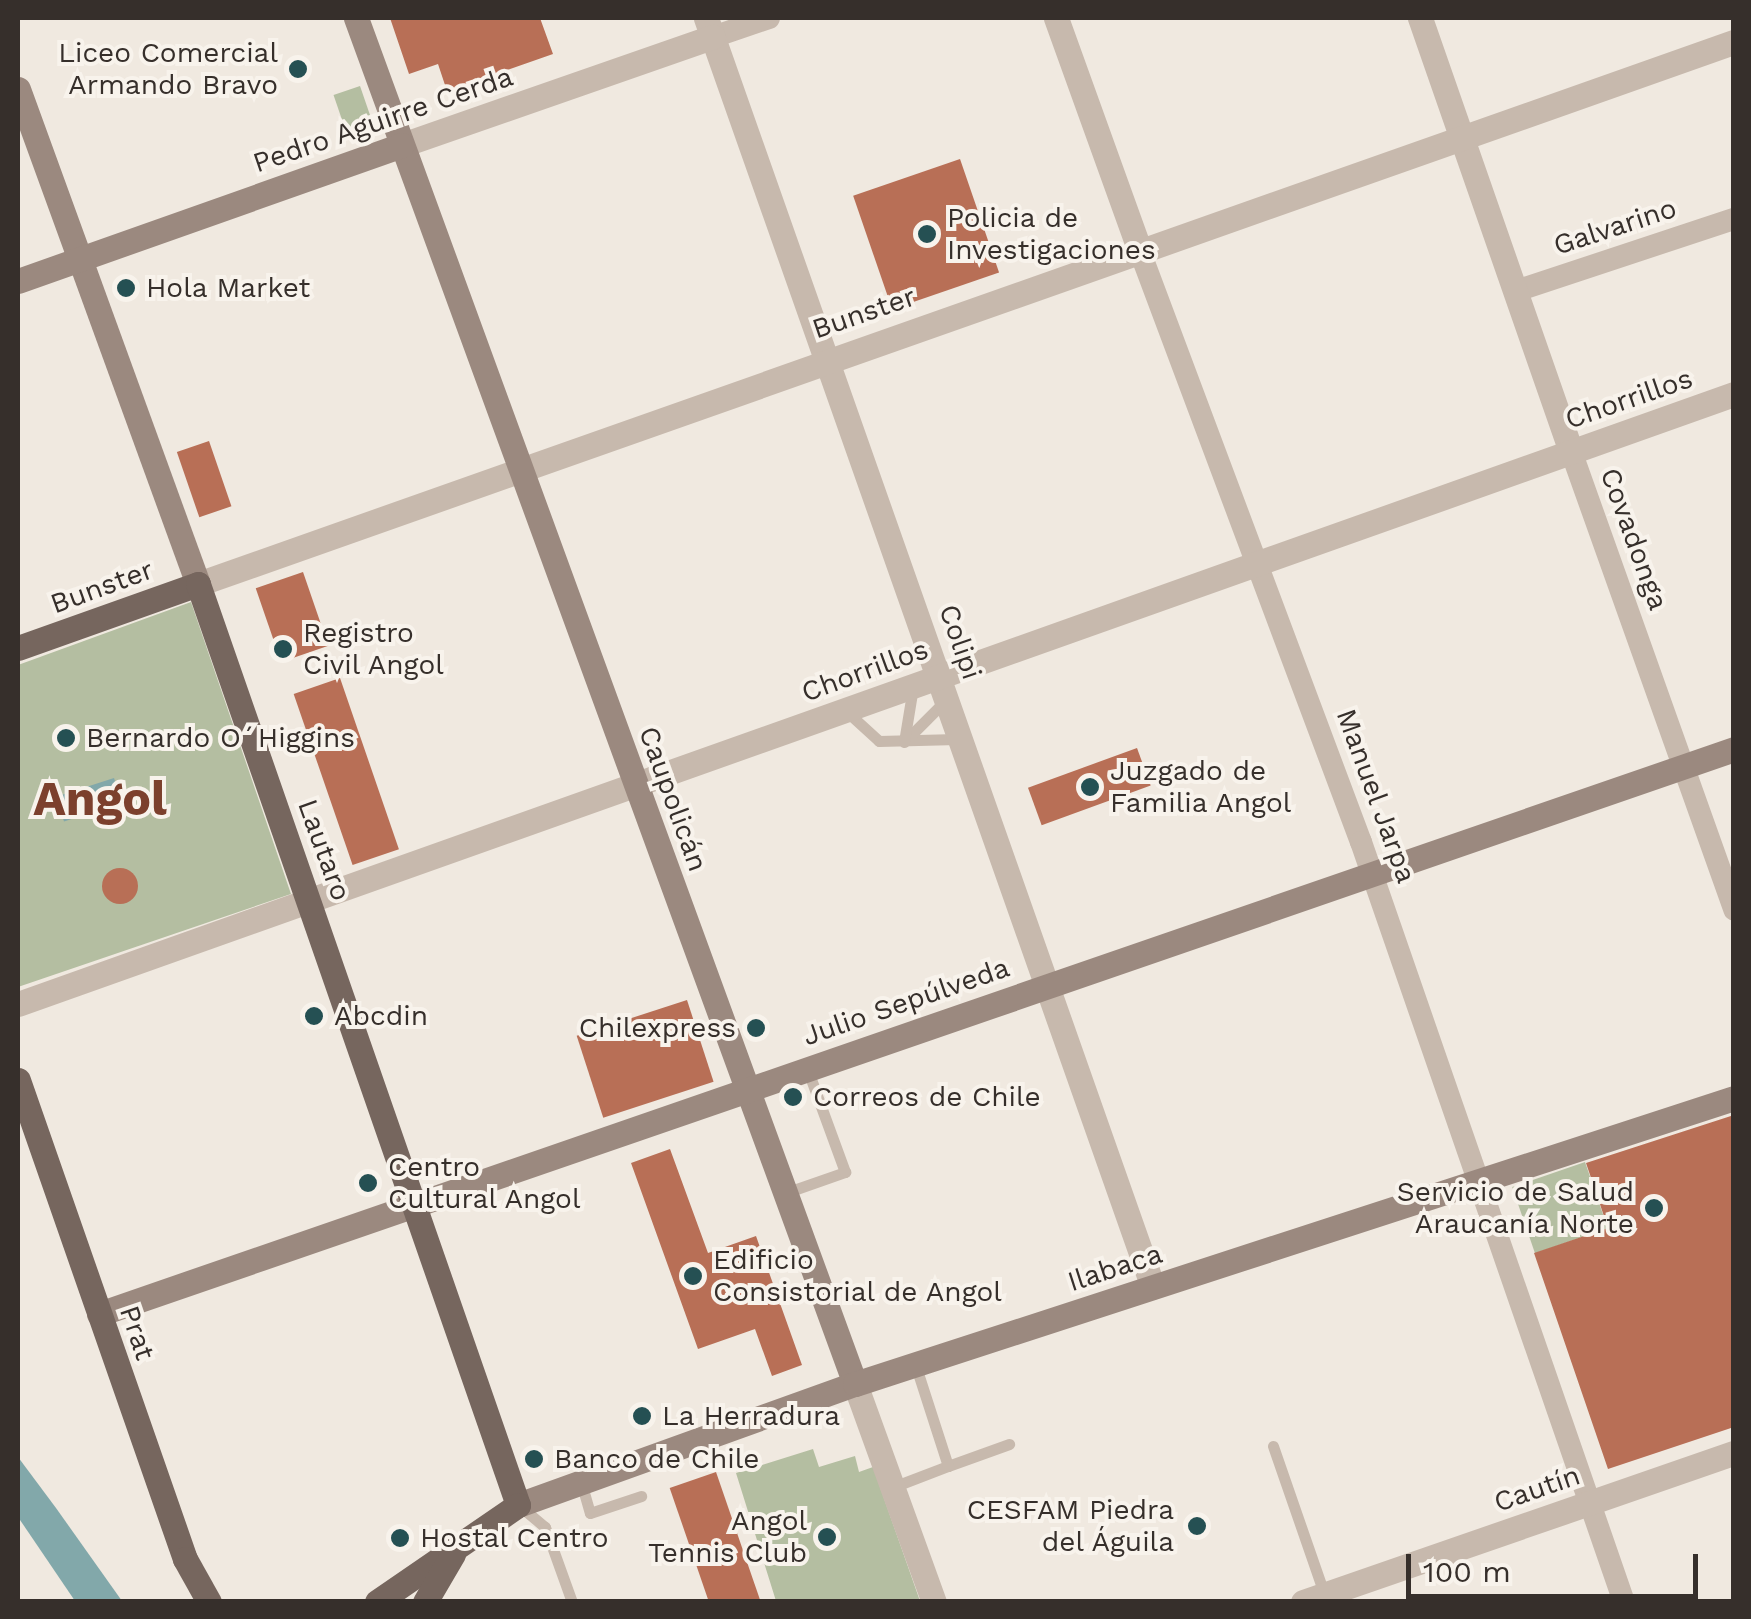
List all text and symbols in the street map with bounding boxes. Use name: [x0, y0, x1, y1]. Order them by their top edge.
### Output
place label: Liceo Comercial Armando Bravo: [58, 36, 278, 102]
marker: Liceo Comercial Armando Bravo: [287, 58, 309, 80]
street label: Pedro Aguirre Cerda: [248, 60, 518, 180]
street label: Galvarino: [1549, 191, 1681, 263]
place label: Policia de Investigaciones: [947, 201, 1156, 267]
marker: Policia de Investigaciones: [916, 223, 938, 245]
place label: Hola Market: [146, 271, 311, 305]
marker: Hola Market: [115, 277, 137, 299]
street label: Bunster: [808, 280, 920, 346]
street label: Chorrillos: [1561, 362, 1697, 436]
street label: Covadonga: [1593, 463, 1675, 615]
street label: Bunster: [46, 553, 158, 621]
street label: Colipi: [932, 600, 988, 684]
place label: Registro Civil Angol: [303, 616, 446, 682]
street label: Chorrillos: [797, 633, 933, 709]
marker: Registro Civil Angol: [272, 638, 294, 660]
street label: Manuel Jarpa: [1329, 704, 1423, 888]
place label: Bernardo O´Higgins: [86, 721, 355, 755]
street label: Caupolicán: [631, 722, 715, 876]
marker: Bernardo O´Higgins: [55, 727, 77, 749]
place label: Juzgado de Familia Angol: [1110, 754, 1293, 820]
district label: Angol: [33, 770, 167, 828]
marker: Juzgado de Familia Angol: [1079, 776, 1101, 798]
street label: Lautaro: [290, 795, 358, 905]
street label: Julio Sepúlveda: [798, 951, 1014, 1053]
place label: Abcdin: [334, 999, 428, 1033]
marker: Abcdin: [303, 1005, 325, 1027]
place label: Chilexpress: [579, 1011, 736, 1045]
marker: Chilexpress: [745, 1017, 767, 1039]
place label: Correos de Chile: [813, 1080, 1041, 1114]
marker: Correos de Chile: [782, 1086, 804, 1108]
place label: Centro Cultural Angol: [388, 1150, 583, 1216]
marker: Centro Cultural Angol: [357, 1172, 379, 1194]
place label: Servicio de Salud Araucanía Norte: [1397, 1175, 1634, 1241]
marker: Servicio de Salud Araucanía Norte: [1643, 1197, 1665, 1219]
street label: Ilabaca: [1063, 1237, 1167, 1299]
place label: Edificio Consistorial de Angol: [713, 1243, 1004, 1309]
marker: Edificio Consistorial de Angol: [682, 1265, 704, 1287]
street label: Prat: [112, 1301, 162, 1365]
place label: La Herradura: [662, 1399, 841, 1433]
marker: La Herradura: [631, 1405, 653, 1427]
place label: Banco de Chile: [554, 1442, 759, 1476]
marker: Banco de Chile: [523, 1448, 545, 1470]
street label: Cautín: [1490, 1459, 1584, 1519]
place label: CESFAM Piedra del Águila: [967, 1493, 1174, 1559]
place label: Angol Tennis Club: [648, 1504, 807, 1570]
marker: CESFAM Piedra del Águila: [1184, 1513, 1210, 1539]
place label: Hostal Centro: [420, 1521, 610, 1555]
marker: Angol Tennis Club: [816, 1526, 838, 1548]
marker: Hostal Centro: [389, 1527, 411, 1549]
scale bar: [1411, 1534, 1704, 1596]
text: 100 m: [1423, 1554, 1511, 1589]

